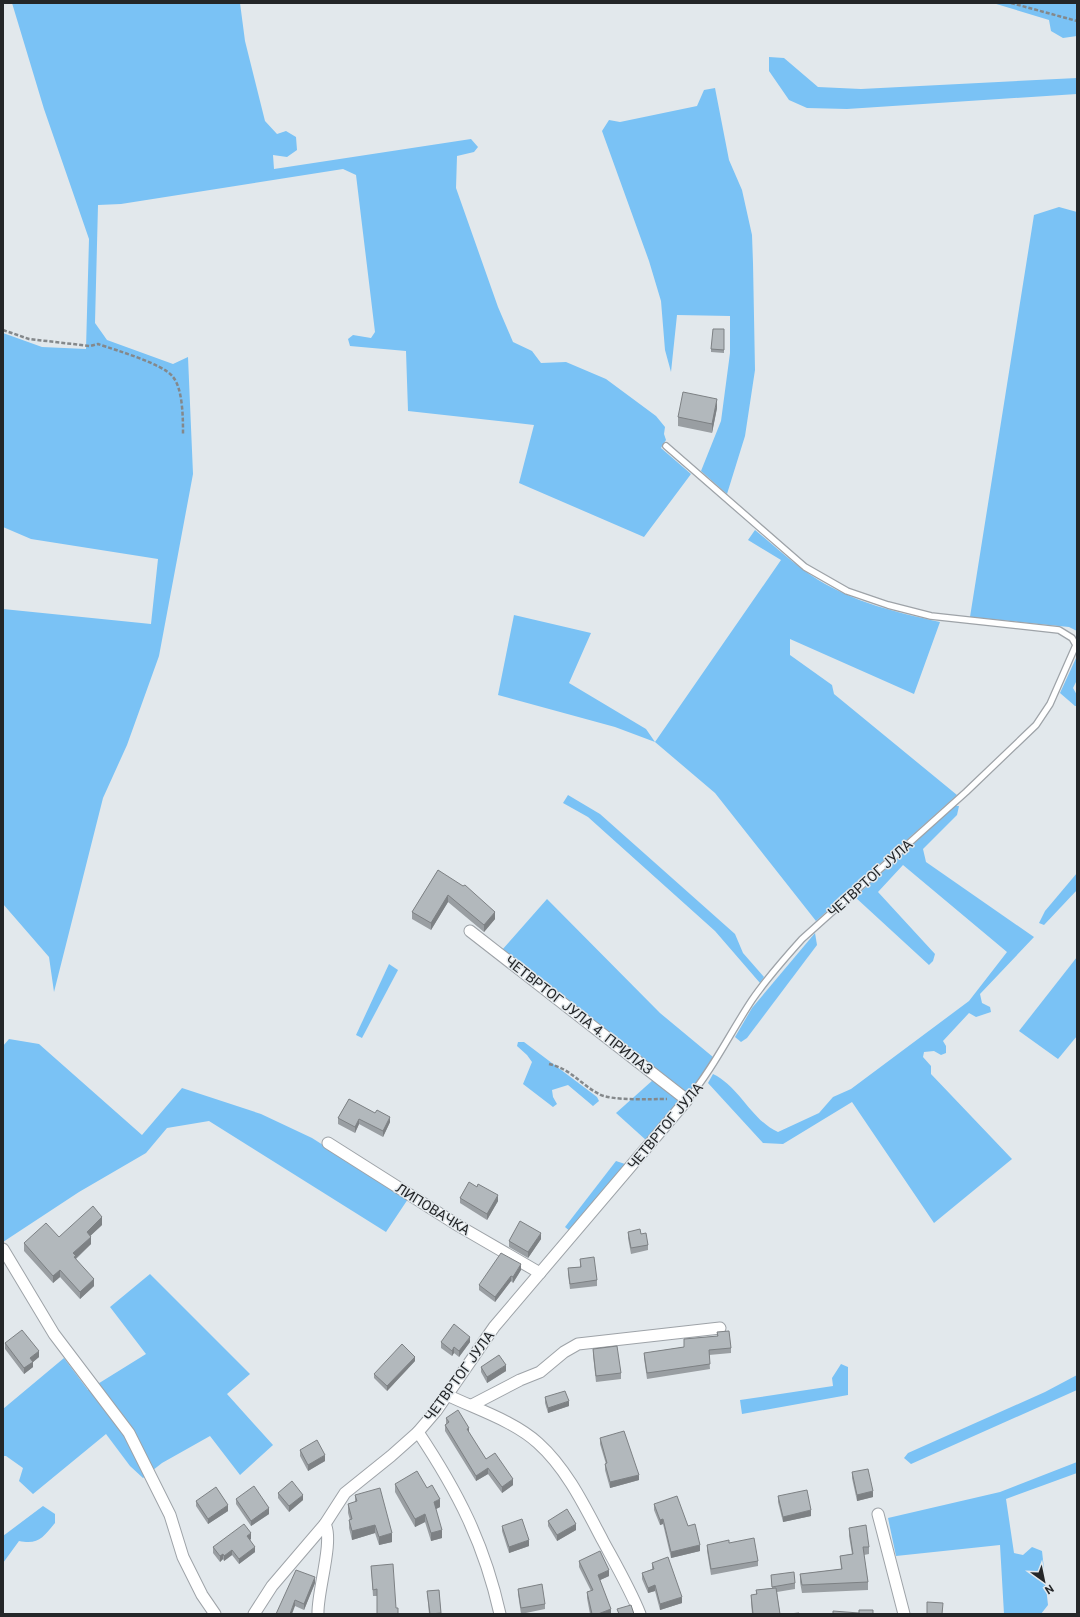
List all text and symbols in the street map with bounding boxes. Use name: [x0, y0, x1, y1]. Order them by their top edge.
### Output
street label: ЧЕТВРТОГ ЈУЛА: [825, 836, 915, 920]
street label: ЧЕТВРТОГ ЈУЛА 4. ПРИЛАЗ: [502, 952, 656, 1078]
street label: ЧЕТВРТОГ ЈУЛА: [624, 1080, 706, 1172]
street label: ЛИПОВАЧКА: [393, 1180, 473, 1238]
street label: ЧЕТВРТОГ ЈУЛА: [421, 1328, 497, 1424]
north arrow: [1024, 1561, 1064, 1601]
text: N: [1042, 1581, 1056, 1597]

